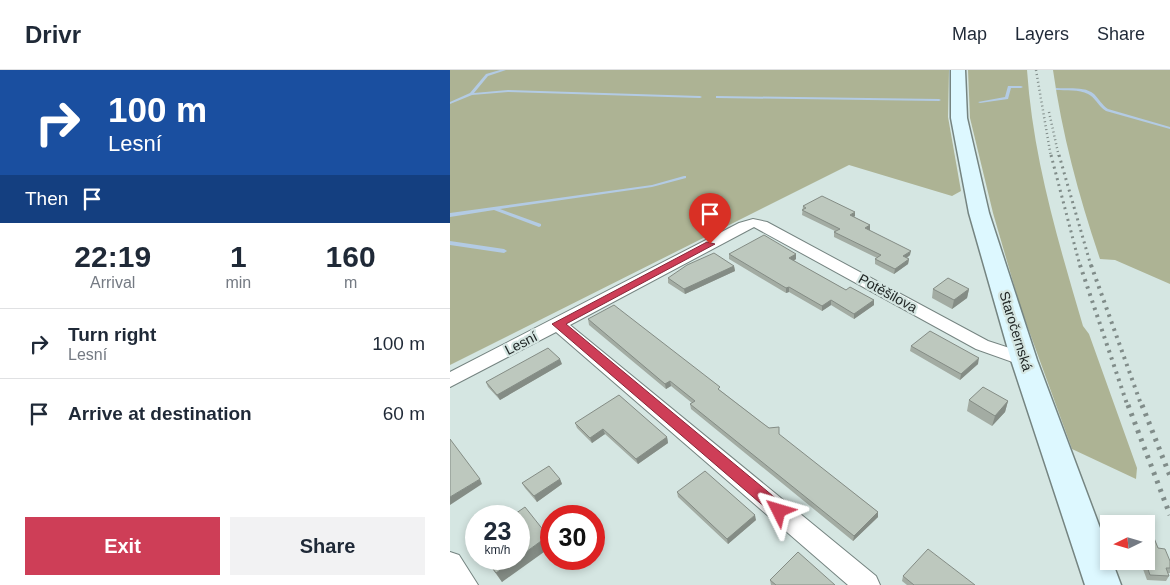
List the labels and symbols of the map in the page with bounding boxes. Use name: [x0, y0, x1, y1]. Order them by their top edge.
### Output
pin: [689, 193, 731, 244]
street label: Potěšilova: [856, 270, 920, 316]
street label: Staročernská: [996, 289, 1036, 373]
street label: Lesní: [502, 328, 540, 358]
position arrow: [752, 484, 804, 536]
speed limit sign: 30: [540, 505, 605, 570]
north arrow: [1100, 515, 1155, 570]

